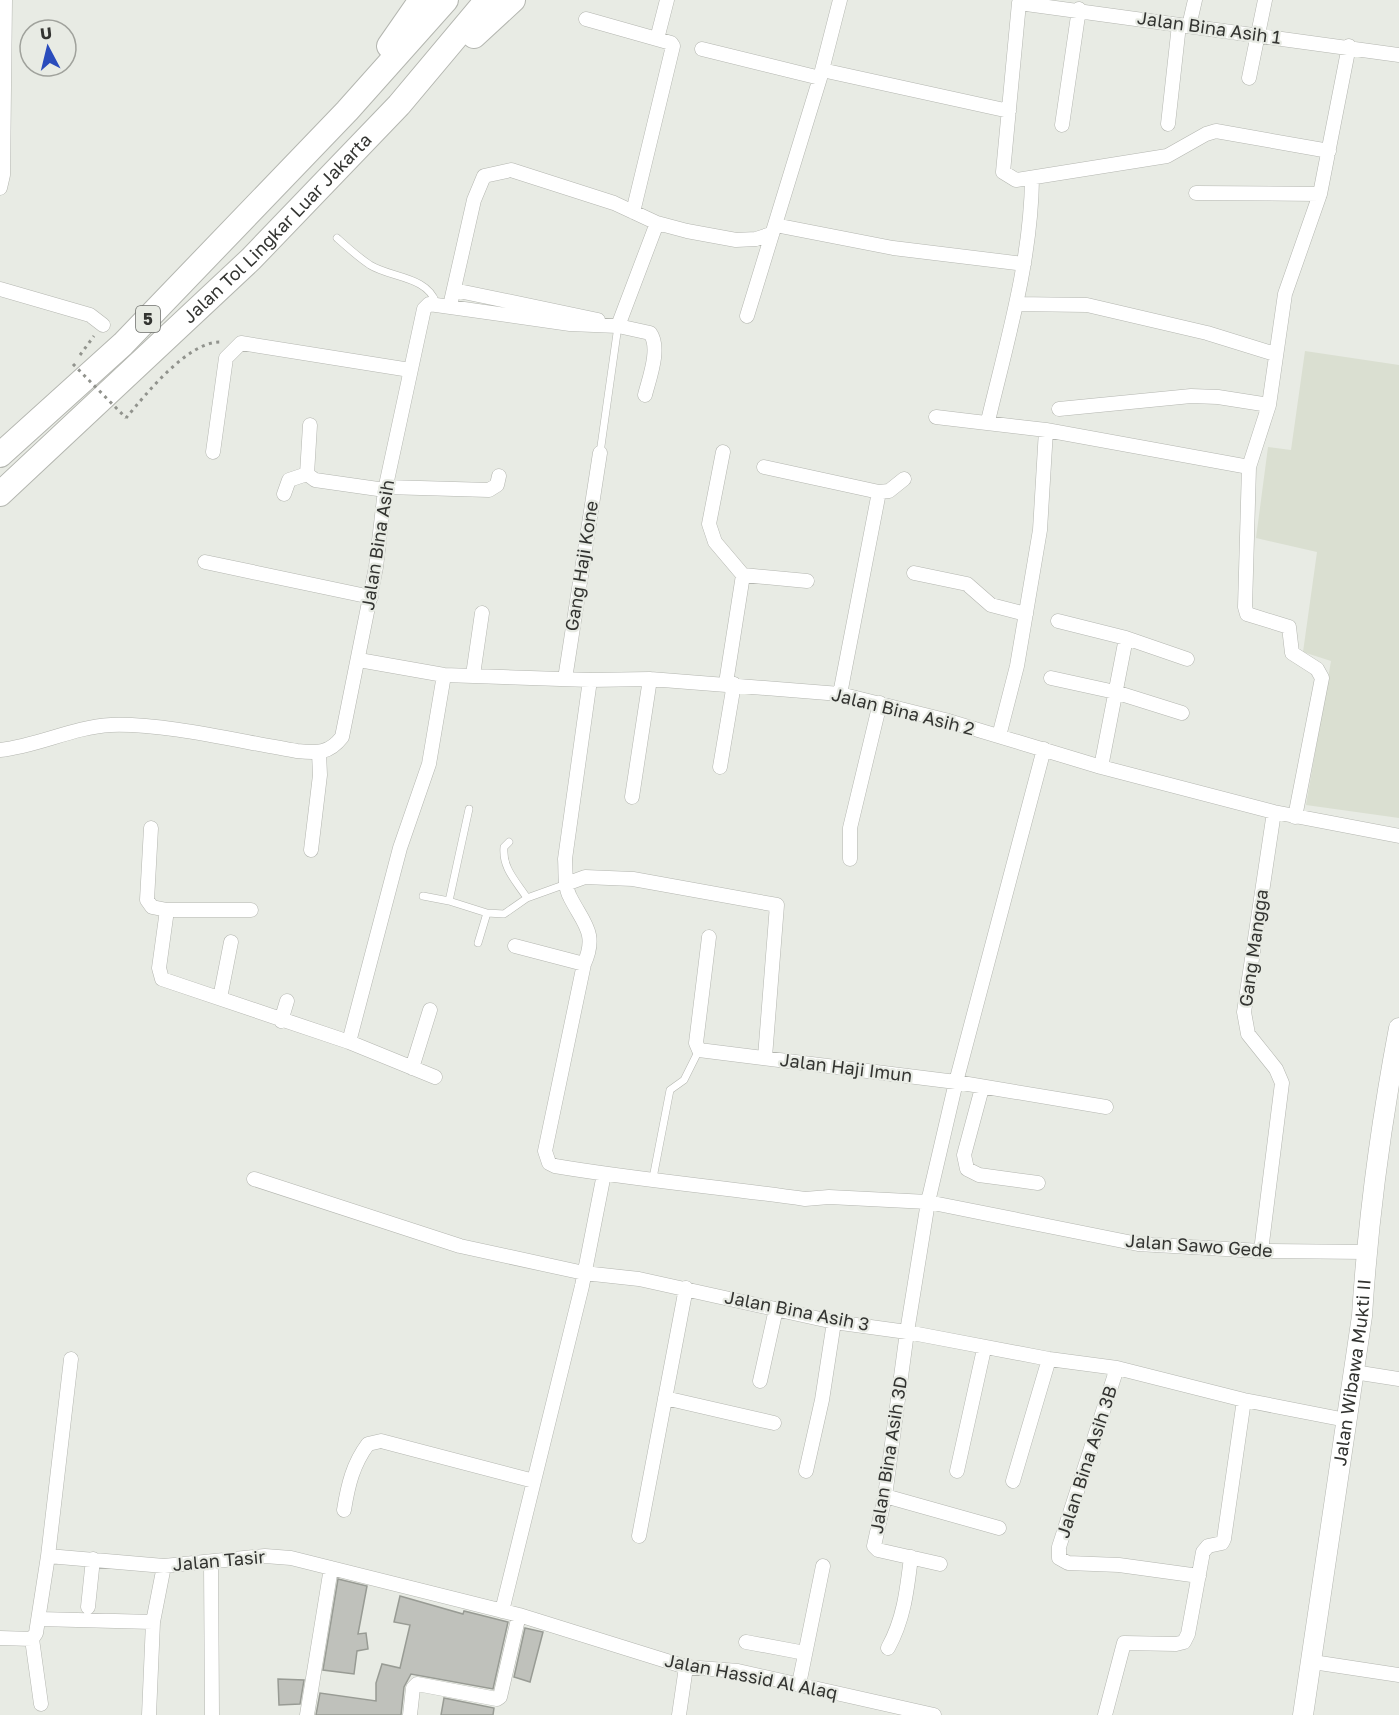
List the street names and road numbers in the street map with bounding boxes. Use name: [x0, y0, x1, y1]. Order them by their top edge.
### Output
street label: Jalan Bina Asih 1: [1136, 6, 1283, 48]
street label: Jalan Tol Lingkar Luar Jakarta: [178, 128, 376, 327]
road number: 5: [136, 306, 160, 332]
street label: Jalan Bina Asih: [356, 478, 398, 612]
street label: Gang Haji Kone: [560, 499, 602, 633]
street label: Jalan Bina Asih 2: [829, 683, 977, 739]
street label: Gang Mangga: [1234, 888, 1272, 1008]
street label: Jalan Haji Imun: [779, 1048, 914, 1086]
street label: Jalan Sawo Gede: [1125, 1229, 1273, 1261]
street label: Jalan Wibawa Mukti II: [1328, 1278, 1375, 1467]
street label: Jalan Bina Asih 3: [723, 1285, 871, 1335]
street label: Jalan Bina Asih 3D: [865, 1374, 911, 1535]
street label: Jalan Bina Asih 3B: [1051, 1383, 1121, 1541]
street label: Jalan Tasir: [172, 1545, 266, 1575]
street label: Jalan Hassid Al Alaq: [663, 1648, 840, 1704]

